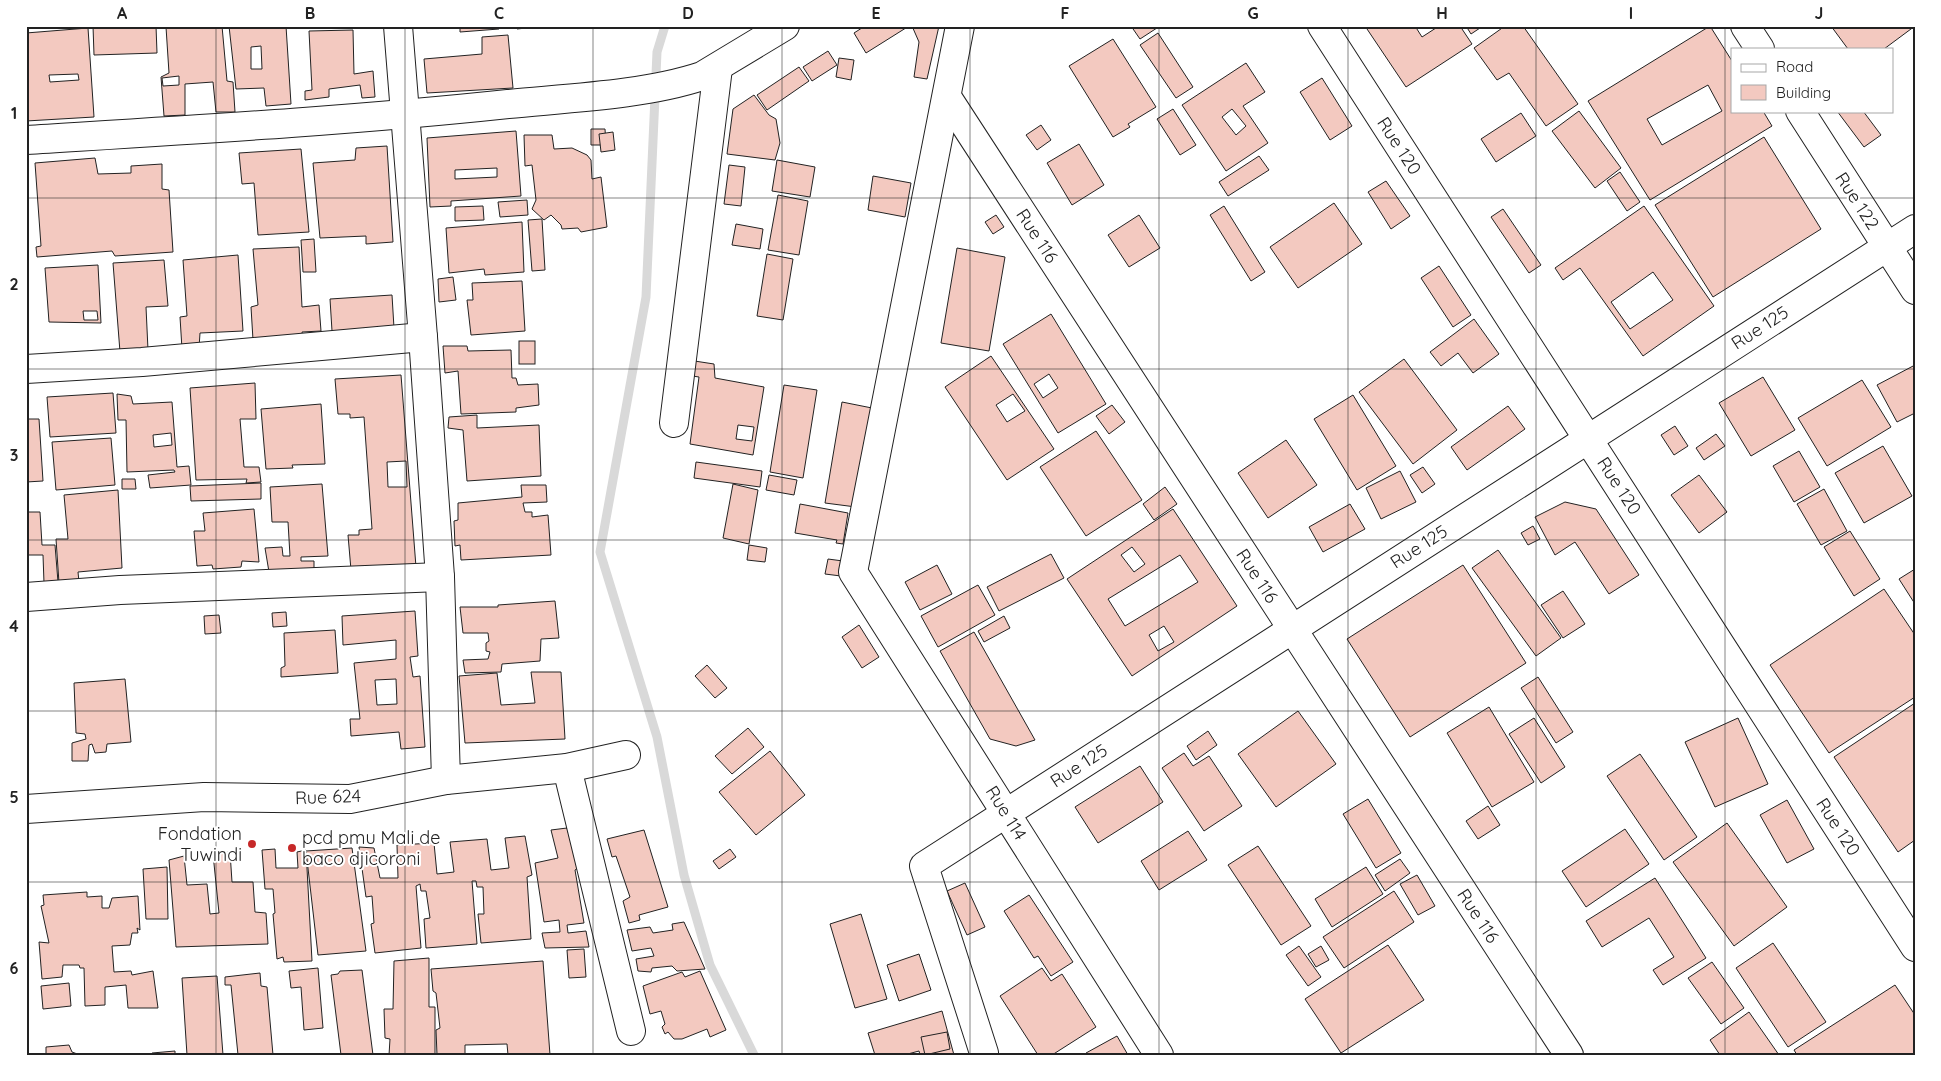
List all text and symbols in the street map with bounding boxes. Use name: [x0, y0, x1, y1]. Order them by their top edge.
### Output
text: A: [117, 3, 128, 23]
text: B: [305, 3, 315, 23]
text: C: [494, 3, 504, 23]
text: D: [682, 3, 694, 23]
text: E: [871, 3, 881, 23]
text: F: [1061, 3, 1070, 23]
text: G: [1247, 3, 1259, 23]
text: H: [1436, 3, 1448, 23]
text: I: [1629, 3, 1633, 23]
text: J: [1815, 3, 1823, 23]
legend: [1731, 48, 1894, 112]
text: Road: [1776, 57, 1813, 76]
text: Building: [1776, 83, 1831, 102]
text: 1: [11, 103, 17, 123]
street label: Rue 120: [1372, 112, 1427, 179]
street label: Rue 122: [1830, 168, 1884, 234]
street label: Rue 116: [1011, 204, 1064, 268]
text: 2: [9, 274, 19, 294]
street label: Rue 125: [1727, 301, 1793, 355]
text: 3: [10, 445, 18, 465]
street label: Rue 120: [1592, 452, 1647, 519]
street label: Rue 125: [1386, 520, 1452, 574]
street label: Rue 116: [1231, 544, 1284, 608]
text: 4: [9, 616, 19, 636]
street label: Rue 125: [1046, 739, 1112, 793]
street label: Rue 114: [981, 781, 1032, 844]
street label: Rue 624: [295, 784, 361, 809]
text: 5: [9, 787, 19, 807]
street label: Rue 120: [1811, 793, 1866, 860]
place label: Fondation Tuwindi: [158, 822, 242, 866]
place label: pcd pmu Mali de baco djicoroni: [302, 826, 440, 870]
marker: Fondation Tuwindi: [246, 838, 258, 850]
marker: pcd pmu Mali de baco djicoroni: [286, 842, 298, 854]
street label: Rue 116: [1452, 884, 1505, 948]
text: 6: [10, 958, 19, 978]

